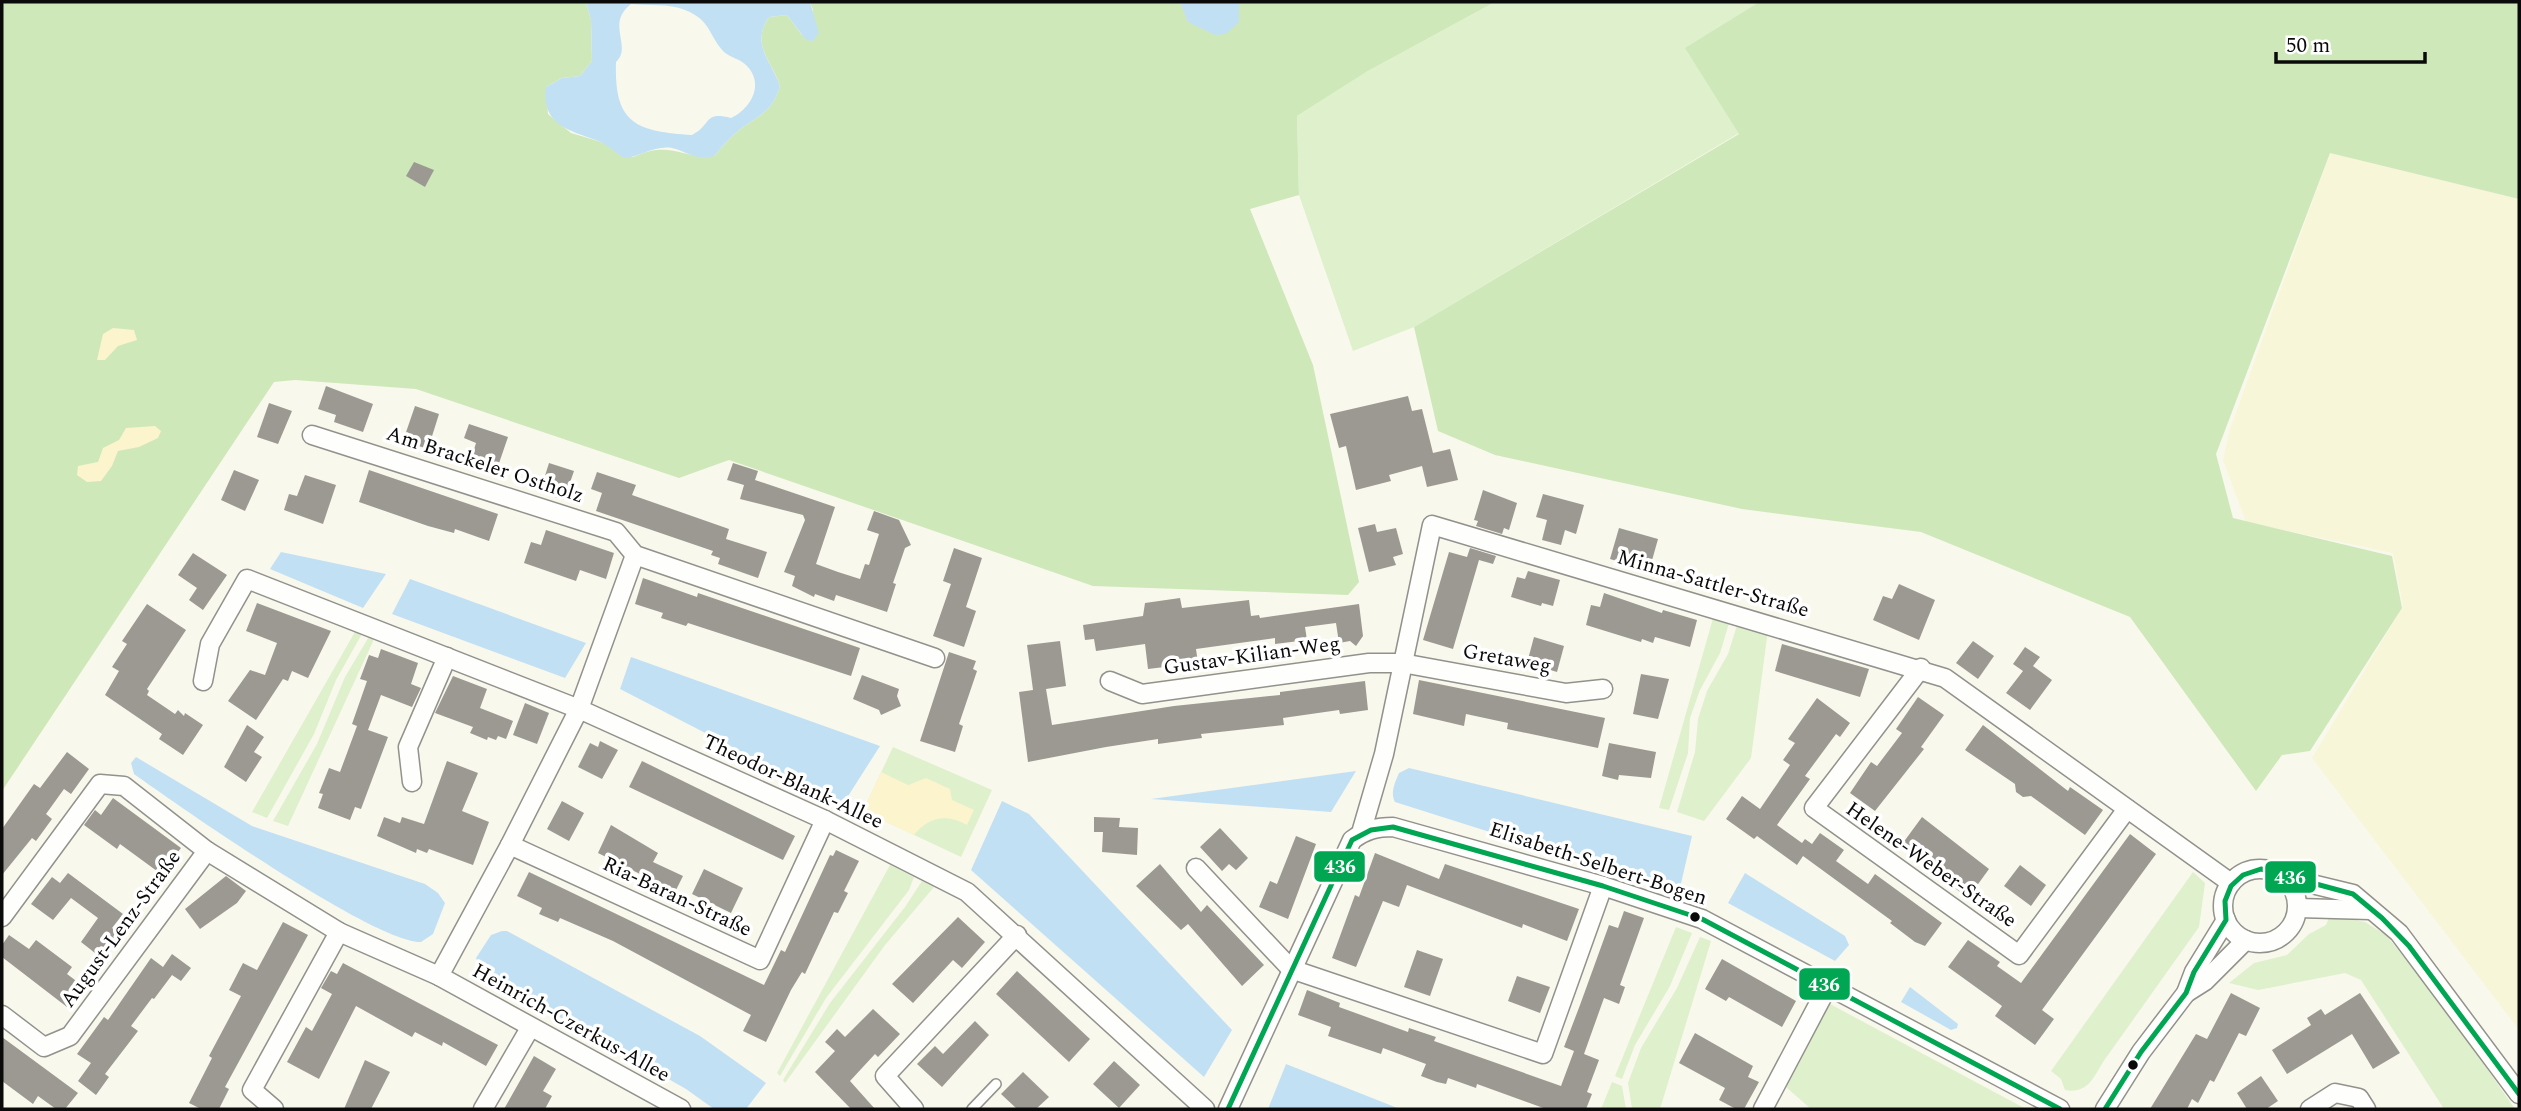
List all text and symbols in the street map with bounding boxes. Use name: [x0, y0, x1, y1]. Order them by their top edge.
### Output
scale bar: [2276, 21, 2425, 65]
text: 50 m: [2286, 30, 2330, 62]
street label: Am Brackeler Ostholz: [382, 418, 588, 512]
street label: Minna-Sattler-Straße: [1613, 541, 1813, 627]
street label: Gustav-Kilian-Weg: [1162, 628, 1342, 684]
street label: Gretaweg: [1460, 635, 1554, 683]
street label: Theodor-Blank-Allee: [698, 726, 888, 838]
street label: Helene-Weber-Straße: [1839, 794, 2023, 936]
street label: Elisabeth-Selbert-Bogen: [1485, 814, 1711, 914]
street label: August-Lenz-Straße: [53, 843, 189, 1015]
street label: Ria-Baran-Straße: [597, 848, 757, 946]
line badge: 436: [1313, 850, 1366, 883]
text: 436: [1324, 853, 1356, 882]
line badge: 436: [2264, 860, 2317, 894]
text: 436: [2274, 864, 2306, 893]
unlabelled marker: [1688, 910, 1702, 924]
street label: Heinrich-Czerkus-Allee: [466, 955, 676, 1091]
line badge: 436: [1798, 967, 1851, 1001]
text: 436: [1808, 971, 1840, 1000]
unlabelled marker: [2126, 1058, 2140, 1072]

